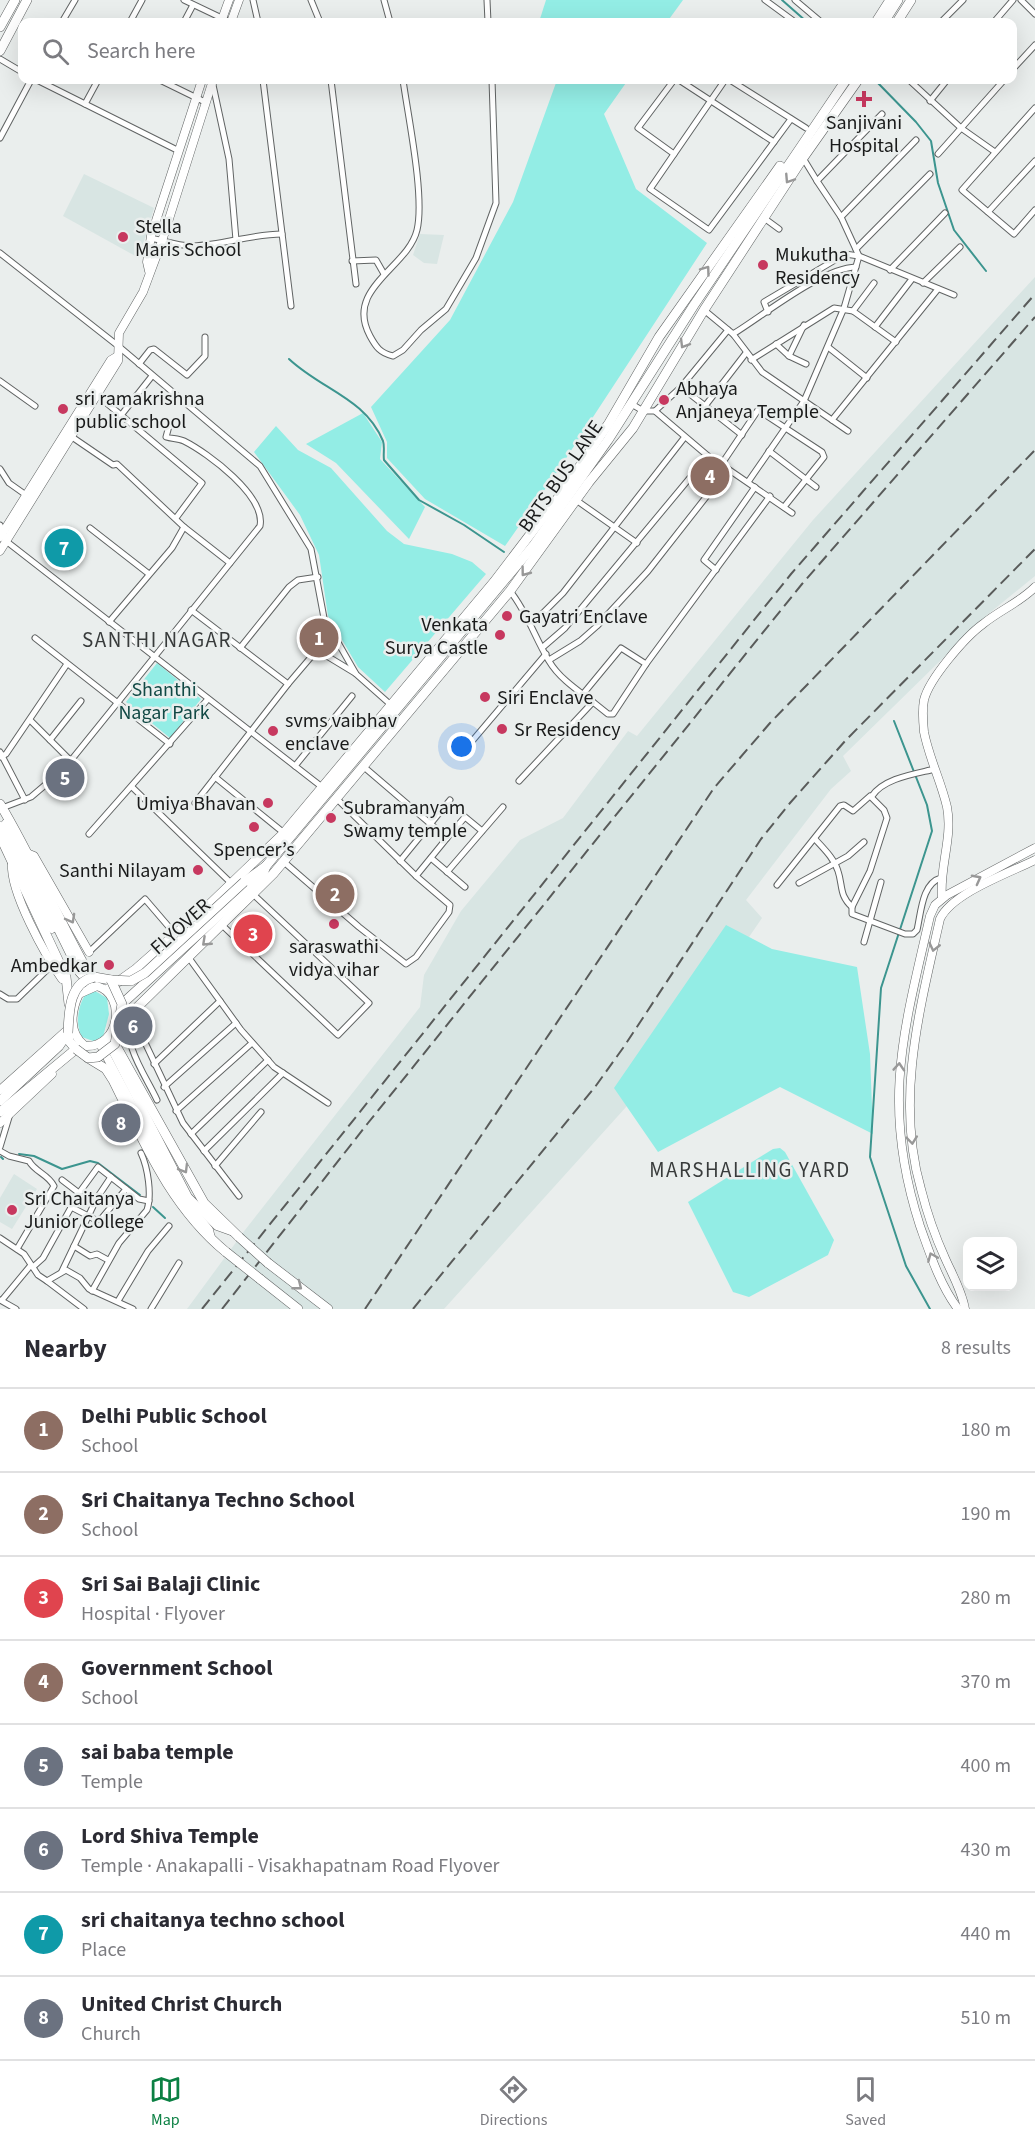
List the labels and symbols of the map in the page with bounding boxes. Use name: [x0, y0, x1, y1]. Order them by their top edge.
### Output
marker: Sanjivani Hospital: [855, 90, 873, 108]
place label: Sanjivani Hospital: [826, 109, 902, 160]
one-way arrow: [785, 172, 796, 183]
place label: Stella Maris School: [135, 213, 241, 264]
marker: Stella Maris School: [116, 230, 130, 244]
place label: Mukutha Residency: [775, 241, 861, 292]
marker: Mukutha Residency: [756, 258, 770, 272]
one-way arrow: [698, 266, 709, 277]
one-way arrow: [680, 338, 692, 348]
place label: Abhaya Anjaneya Temple: [676, 375, 819, 426]
place label: sri ramakrishna public school: [75, 385, 205, 436]
marker: Abhaya Anjaneya Temple: [657, 393, 671, 407]
marker: sri ramakrishna public school: [56, 402, 70, 416]
street label: BRTS BUS LANE: [512, 415, 610, 538]
pin: 4: [690, 454, 730, 498]
pin: 7: [44, 526, 84, 570]
one-way arrow: [521, 565, 532, 576]
place label: Gayatri Enclave: [519, 603, 648, 631]
marker: Gayatri Enclave: [500, 609, 514, 623]
place label: Venkata Surya Castle: [385, 611, 488, 662]
pin: 1: [300, 616, 338, 660]
district label: SANTHI NAGAR: [82, 625, 232, 655]
marker: Venkata Surya Castle: [493, 628, 507, 642]
park label: Shanthi Nagar Park: [118, 676, 210, 727]
place label: Siri Enclave: [497, 684, 594, 712]
marker: Siri Enclave: [478, 690, 492, 704]
place label: svms vaibhav enclave: [285, 707, 398, 758]
place label: Sr Residency: [514, 716, 621, 744]
marker: Sr Residency: [495, 722, 509, 736]
marker: svms vaibhav enclave: [266, 724, 280, 738]
your location: [447, 732, 476, 761]
pin: 5: [46, 756, 84, 800]
place label: Umiya Bhavan: [136, 790, 256, 818]
place label: Subramanyam Swamy temple: [343, 794, 467, 845]
marker: Umiya Bhavan: [261, 796, 275, 810]
marker: Subramanyam Swamy temple: [324, 811, 338, 825]
marker: Spencer’s: [247, 820, 261, 834]
place label: Spencer’s: [213, 836, 295, 864]
place label: Santhi Nilayam: [59, 857, 186, 885]
marker: Santhi Nilayam: [191, 863, 205, 877]
pin: 2: [316, 872, 354, 916]
one-way arrow: [970, 875, 981, 886]
street label: FLYOVER: [144, 892, 217, 961]
pin: 3: [234, 912, 272, 956]
one-way arrow: [64, 913, 75, 923]
marker: saraswathi vidya vihar: [327, 917, 341, 931]
place label: saraswathi vidya vihar: [289, 933, 379, 984]
one-way arrow: [202, 935, 212, 946]
one-way arrow: [928, 942, 941, 952]
place label: Ambedkar: [11, 952, 97, 980]
marker: Ambedkar: [102, 958, 116, 972]
pin: 6: [114, 1004, 152, 1048]
one-way arrow: [892, 1062, 905, 1072]
pin: 8: [102, 1100, 140, 1146]
one-way arrow: [905, 1135, 918, 1144]
district label: MARSHALLING YARD: [649, 1155, 851, 1185]
one-way arrow: [176, 1163, 188, 1173]
place label: Sri Chaitanya Junior College: [24, 1185, 144, 1236]
marker: Sri Chaitanya Junior College: [5, 1203, 19, 1217]
one-way arrow: [927, 1252, 939, 1263]
one-way arrow: [291, 1279, 302, 1290]

